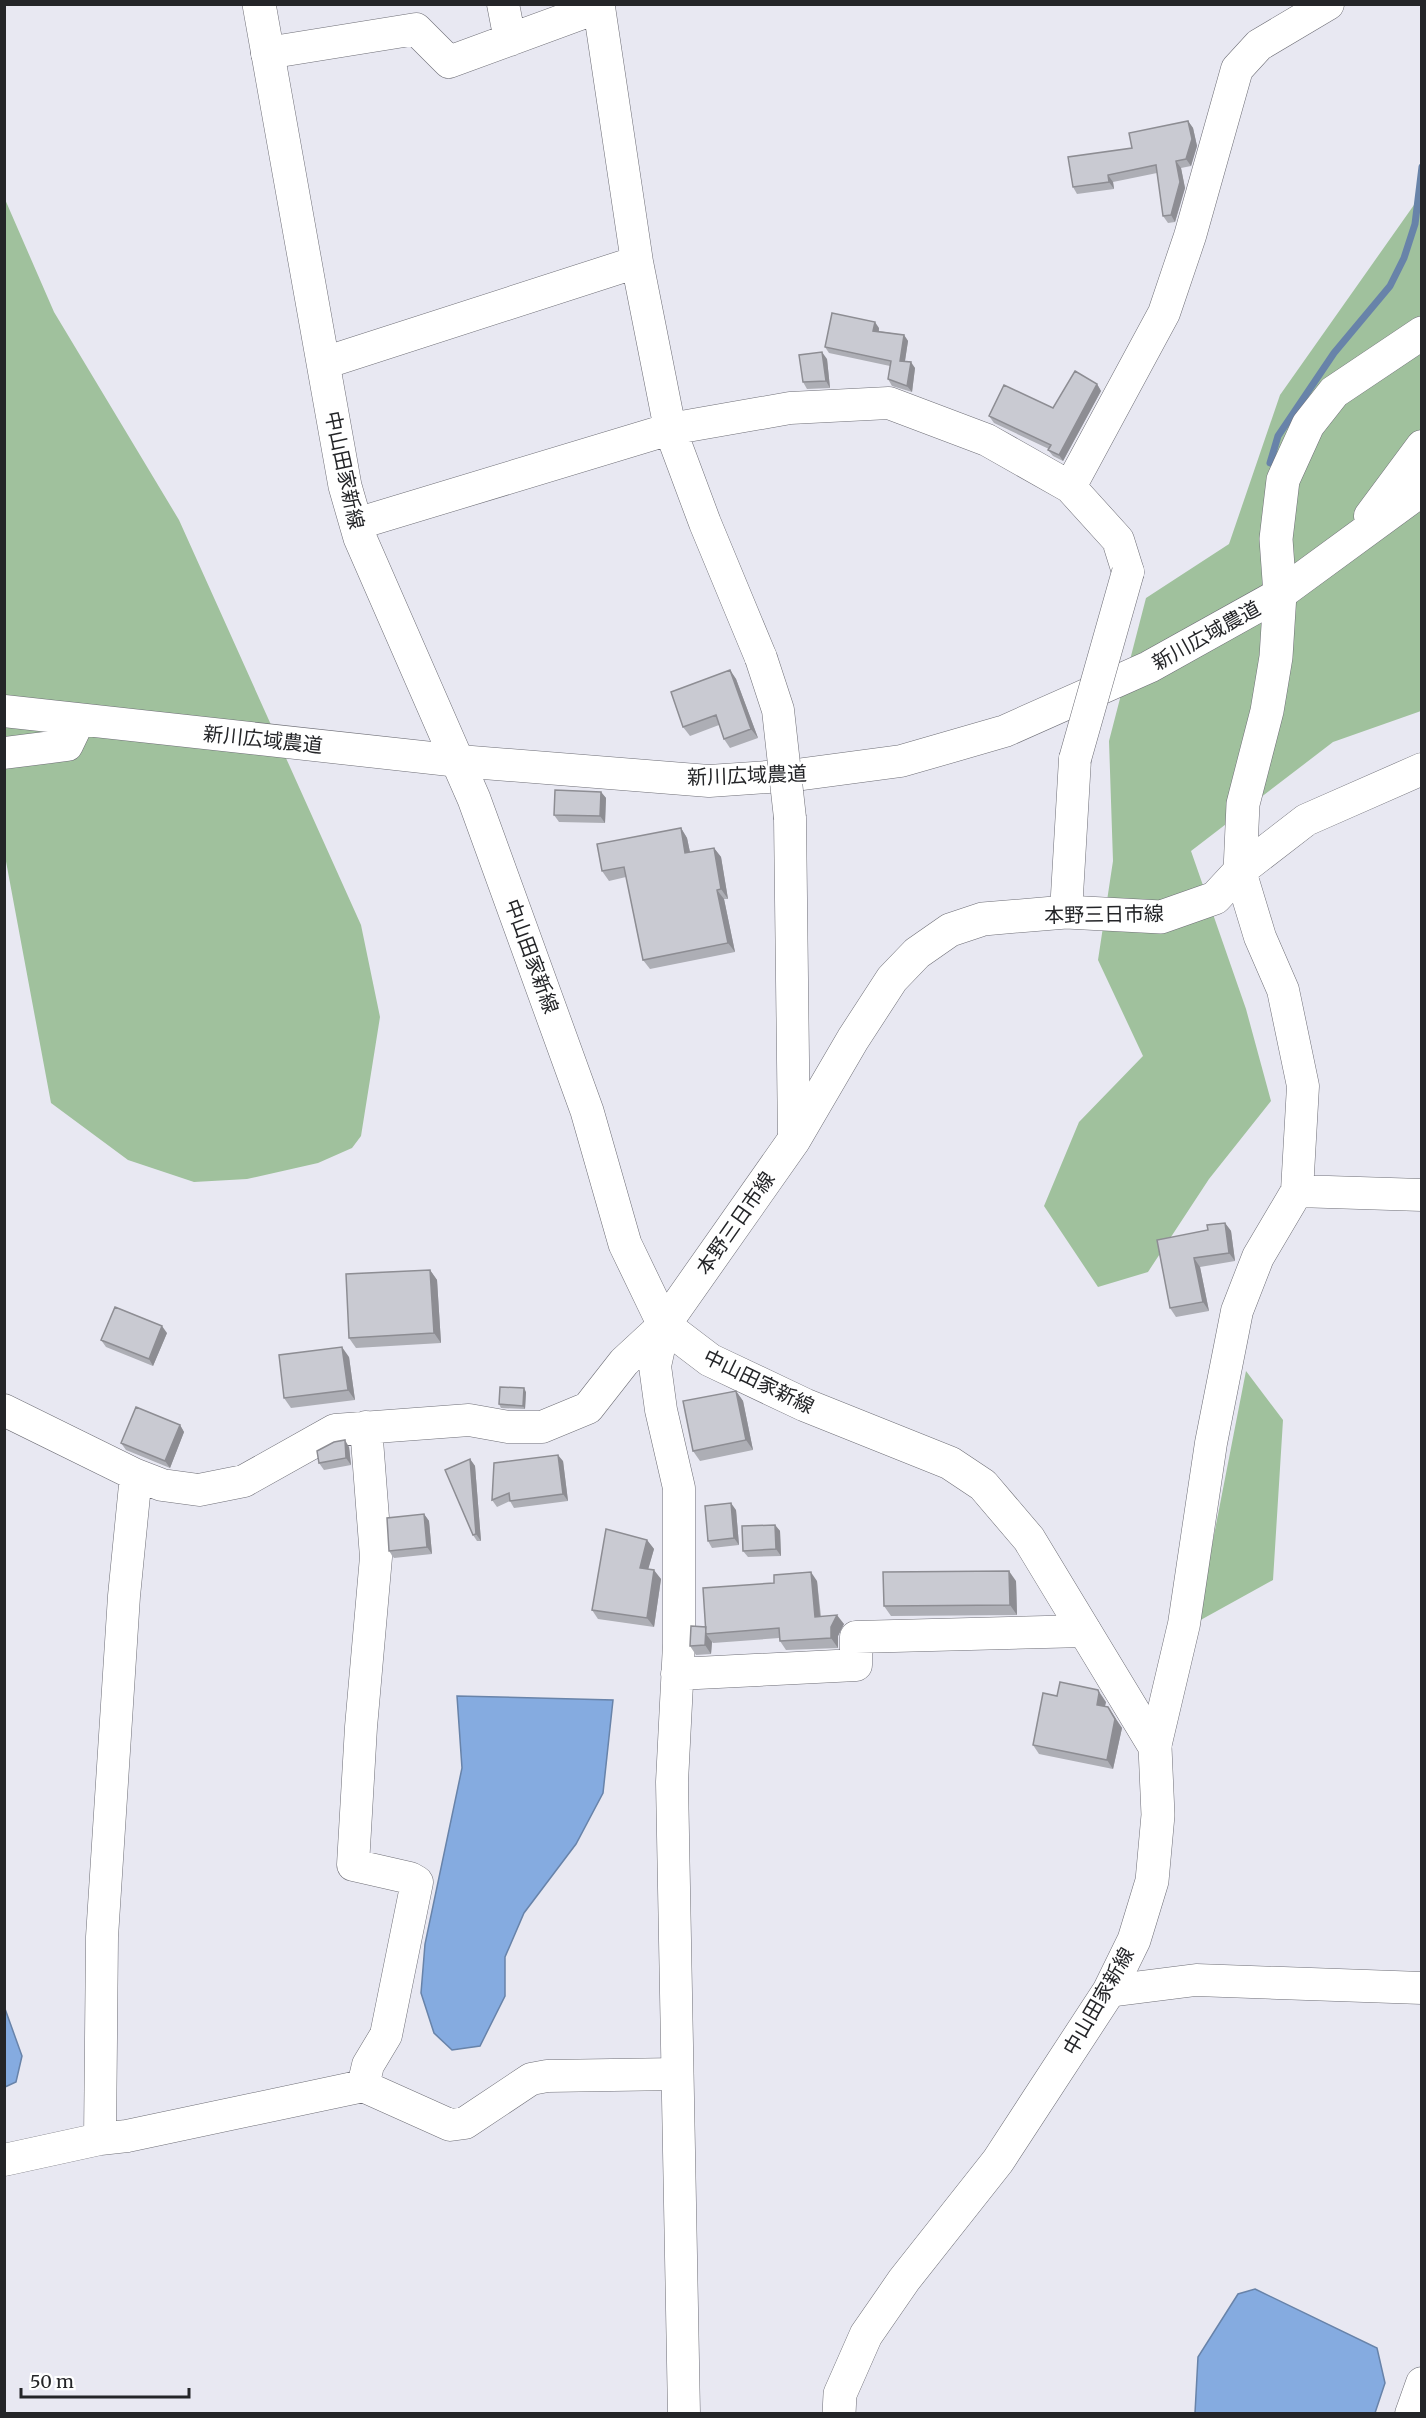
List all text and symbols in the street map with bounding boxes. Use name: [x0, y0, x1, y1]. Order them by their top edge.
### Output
street label: 中山田家新線: [320, 409, 370, 531]
street label: 新川広域農道: [1147, 595, 1265, 675]
street label: 新川広域農道: [202, 720, 324, 758]
street label: 新川広域農道: [687, 760, 807, 790]
street label: 中山田家新線: [500, 895, 564, 1017]
street label: 本野三日市線: [1044, 900, 1164, 928]
street label: 本野三日市線: [690, 1167, 780, 1279]
street label: 中山田家新線: [700, 1343, 818, 1419]
street label: 中山田家新線: [1057, 1943, 1139, 2059]
scale bar: [21, 2361, 189, 2399]
text: 50 m: [30, 2370, 74, 2393]

